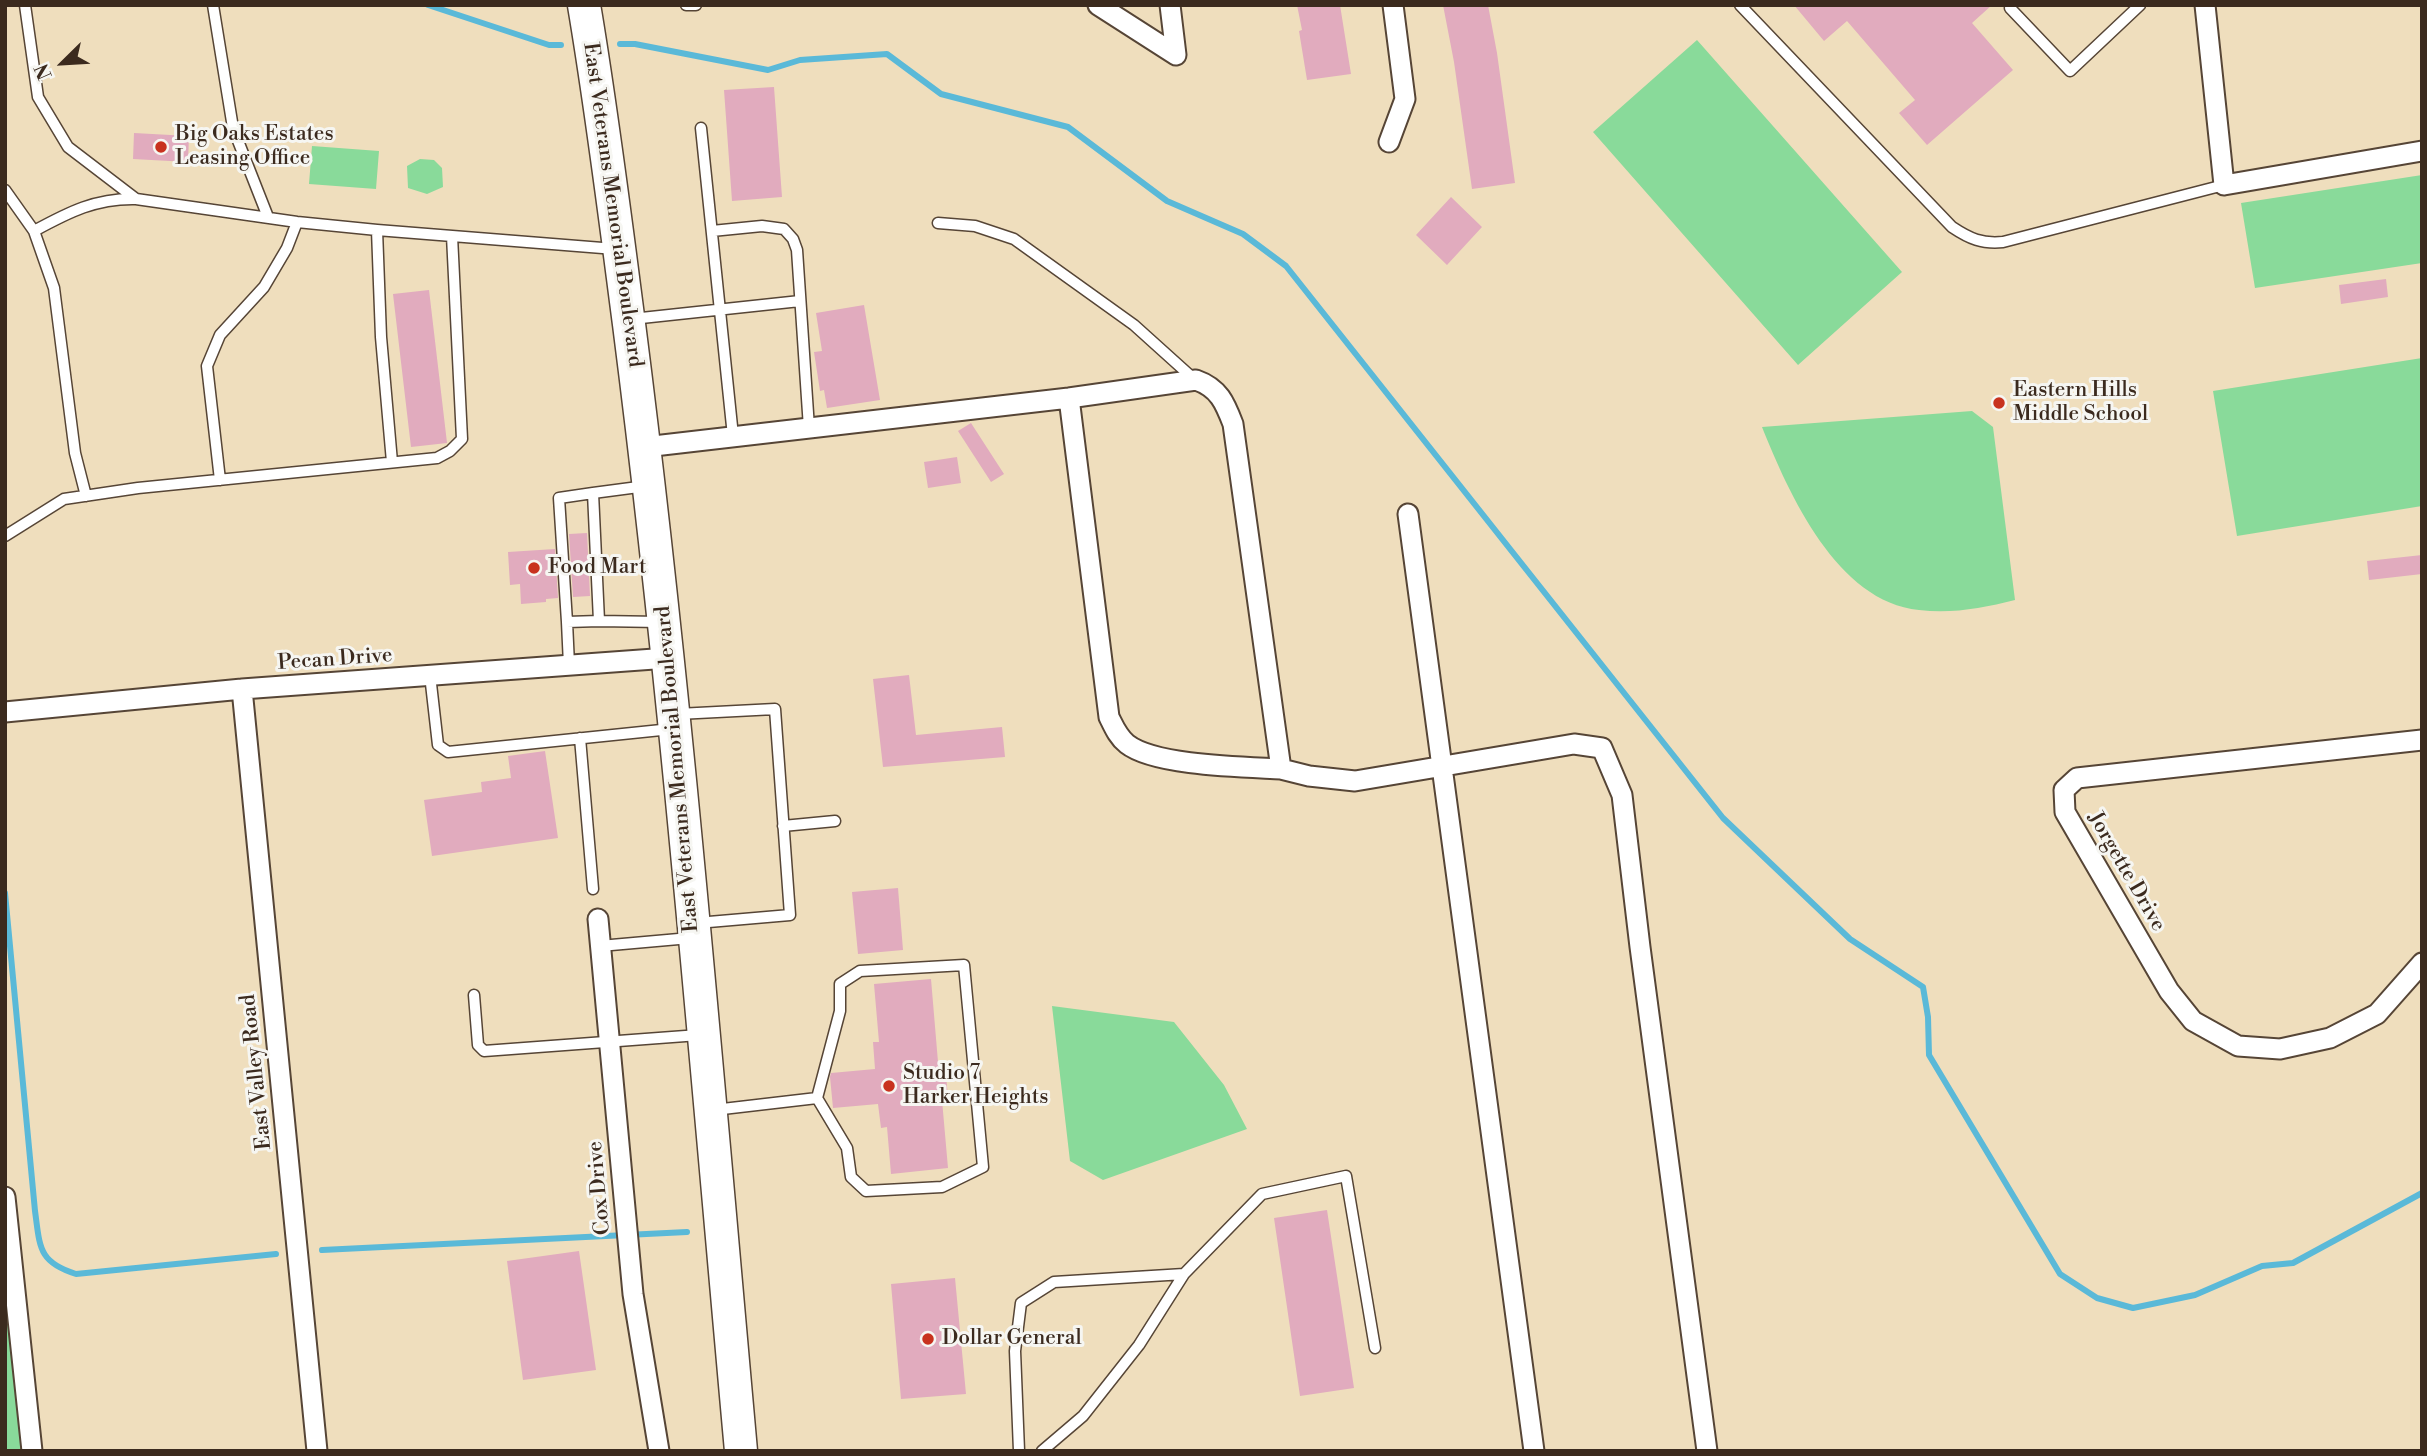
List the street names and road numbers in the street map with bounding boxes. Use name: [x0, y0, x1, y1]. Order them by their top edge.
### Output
street label: East Veterans Memorial Boulevard: [577, 41, 647, 369]
street label: East Veterans Memorial Boulevard: [651, 605, 705, 933]
street label: Pecan Drive: [277, 643, 393, 677]
street label: Jorgette Drive: [2082, 808, 2170, 936]
street label: East Valley Road: [236, 993, 278, 1151]
street label: Cox Drive: [583, 1140, 617, 1236]

